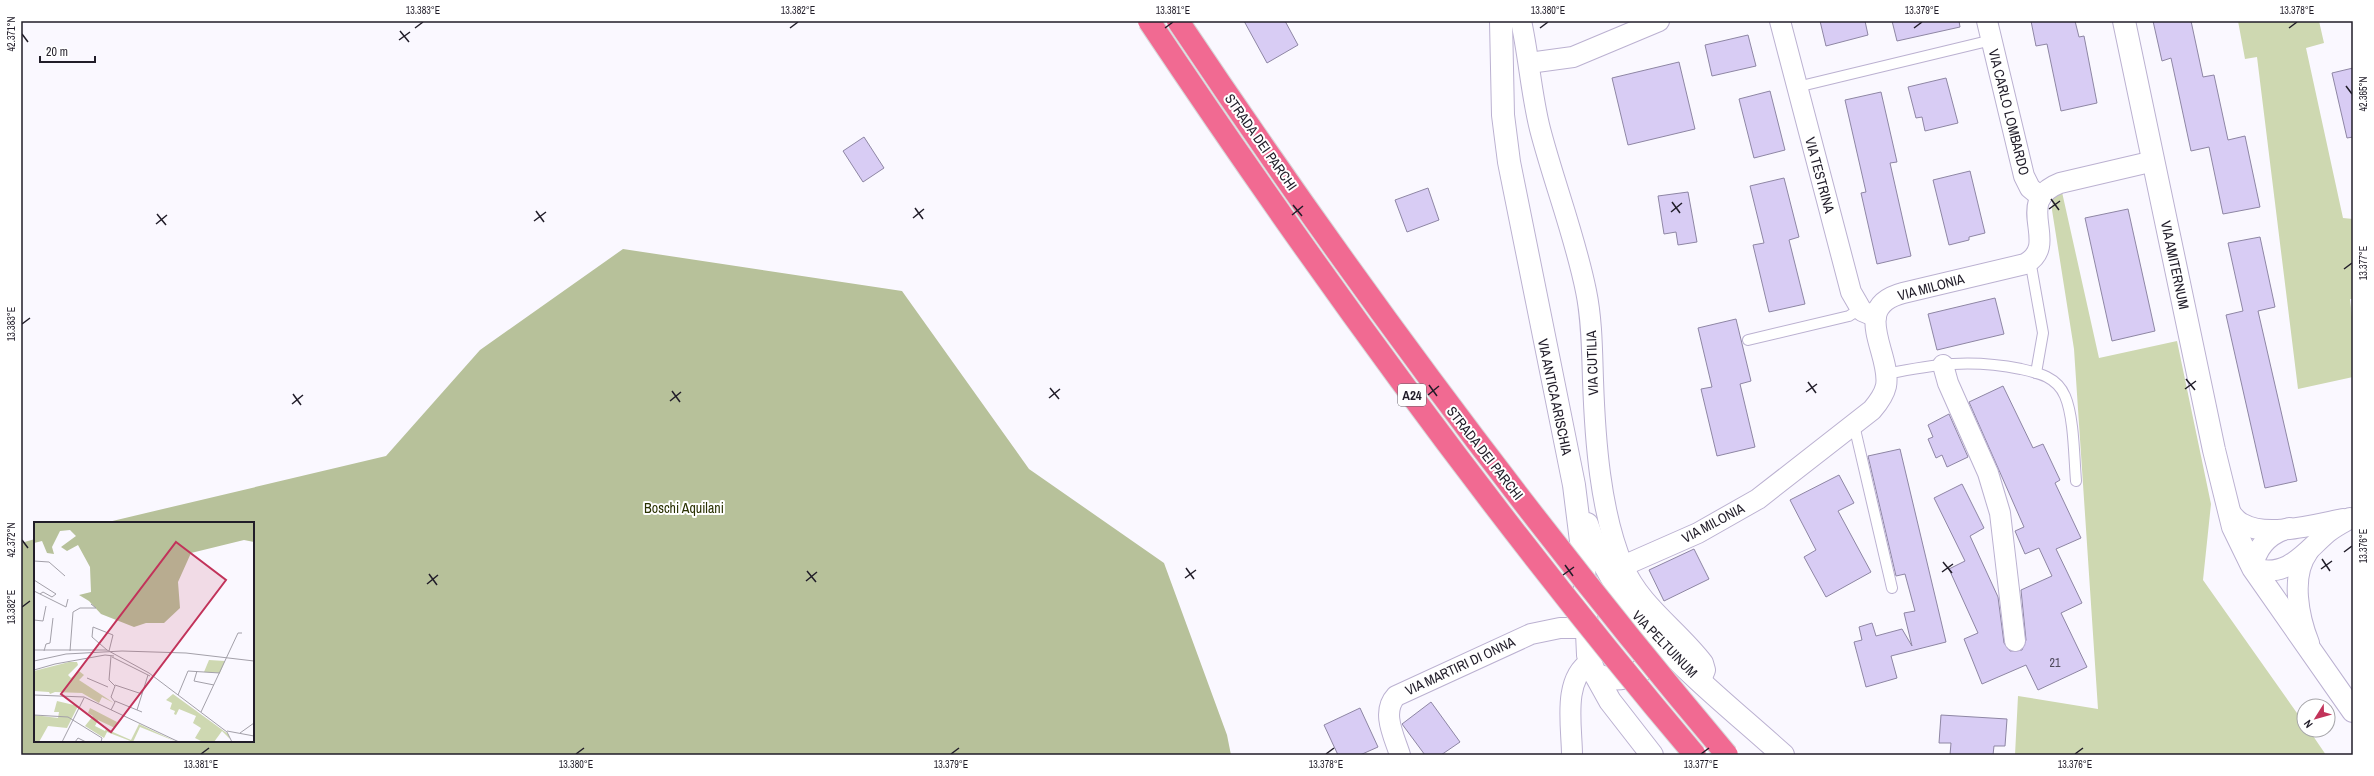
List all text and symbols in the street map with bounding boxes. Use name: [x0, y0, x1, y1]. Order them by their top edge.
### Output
text: 13.383°E: [406, 4, 440, 17]
text: 13.382°E: [781, 4, 815, 17]
text: 13.381°E: [1156, 4, 1190, 17]
text: 13.380°E: [1531, 4, 1565, 17]
text: 13.379°E: [1905, 4, 1939, 17]
text: 13.378°E: [2280, 4, 2314, 17]
text: 42.371°N: [5, 16, 18, 52]
scale bar: [40, 38, 95, 64]
text: 20 m: [46, 44, 68, 60]
street label: VIA CARLO LOMBARDO: [1985, 47, 2033, 177]
text: 42.365°N: [2357, 76, 2370, 112]
street label: STRADA DEI PARCHI: [1221, 90, 1301, 194]
street label: VIA TESTRINA: [1801, 135, 1839, 215]
street label: VIA AMITERNUM: [2157, 219, 2193, 311]
text: 13.377°E: [2357, 246, 2370, 280]
street label: VIA MILONIA: [1896, 269, 1967, 305]
text: 13.383°E: [5, 307, 18, 341]
street label: VIA CUTILIA: [1582, 330, 1602, 396]
street label: VIA ANTICA ARISCHIA: [1534, 337, 1576, 457]
road number: A24: [1398, 384, 1426, 406]
street label: STRADA DEI PARCHI: [1443, 403, 1527, 503]
park label: Boschi Aquilani: [644, 499, 724, 517]
street label: VIA MILONIA: [1679, 499, 1748, 547]
text: 42.372°N: [5, 522, 18, 558]
inset map: [34, 522, 254, 742]
text: 13.376°E: [2357, 529, 2370, 563]
text: 13.382°E: [5, 590, 18, 624]
street label: VIA PELTUINUM: [1628, 607, 1702, 681]
street label: VIA MARTIRI DI ONNA: [1402, 633, 1518, 699]
house number: 21: [2050, 655, 2061, 671]
north arrow: [2296, 698, 2336, 738]
text: N: [2300, 717, 2316, 731]
text: 13.381°E: [184, 758, 218, 771]
text: 13.380°E: [559, 758, 593, 771]
text: 13.379°E: [934, 758, 968, 771]
text: 13.378°E: [1309, 758, 1343, 771]
text: 13.377°E: [1684, 758, 1718, 771]
text: 13.376°E: [2058, 758, 2092, 771]

